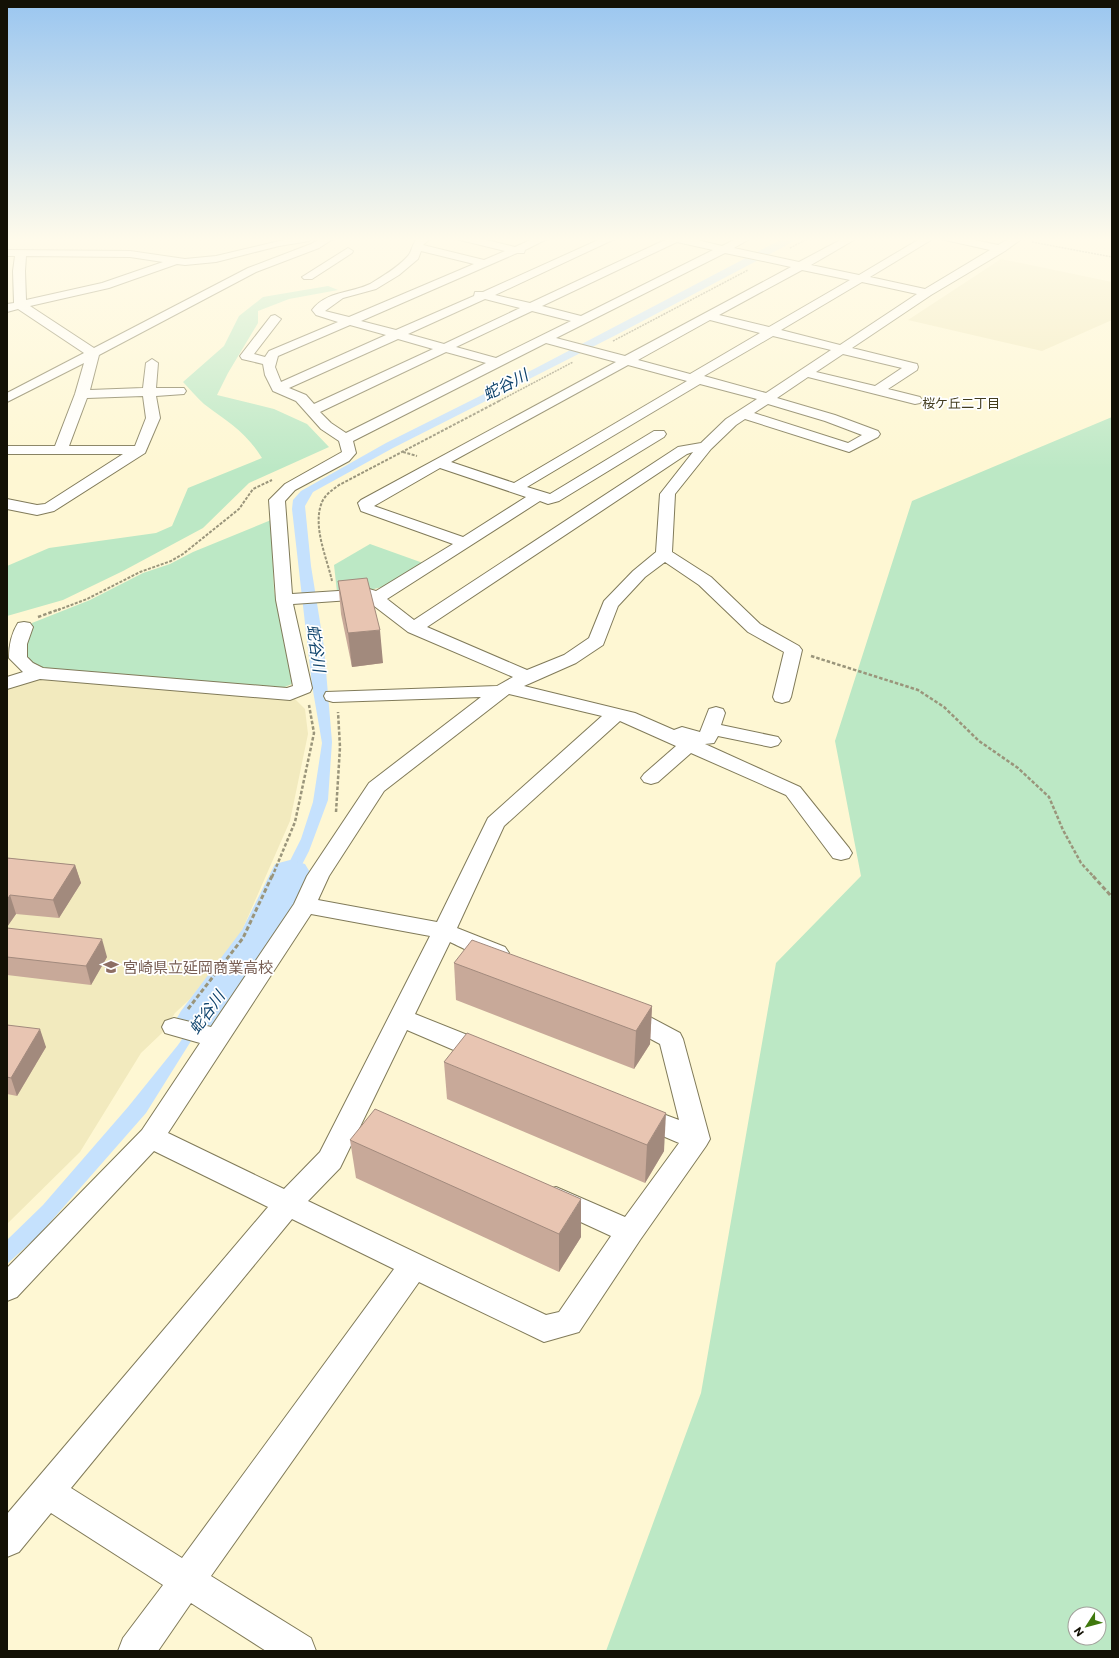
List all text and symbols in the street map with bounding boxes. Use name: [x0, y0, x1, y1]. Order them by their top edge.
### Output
water label: 蛇谷川: [479, 364, 532, 403]
district label: 桜ケ丘二丁目: [922, 395, 1000, 411]
water label: 蛇谷川: [304, 623, 330, 675]
school or university icon: 宮崎県立延岡商業高校: [102, 958, 120, 976]
place label: 宮崎県立延岡商業高校: [123, 958, 273, 976]
water label: 蛇谷川: [184, 985, 229, 1037]
north arrow: [1067, 1606, 1107, 1646]
text: N: [1071, 1625, 1086, 1639]

